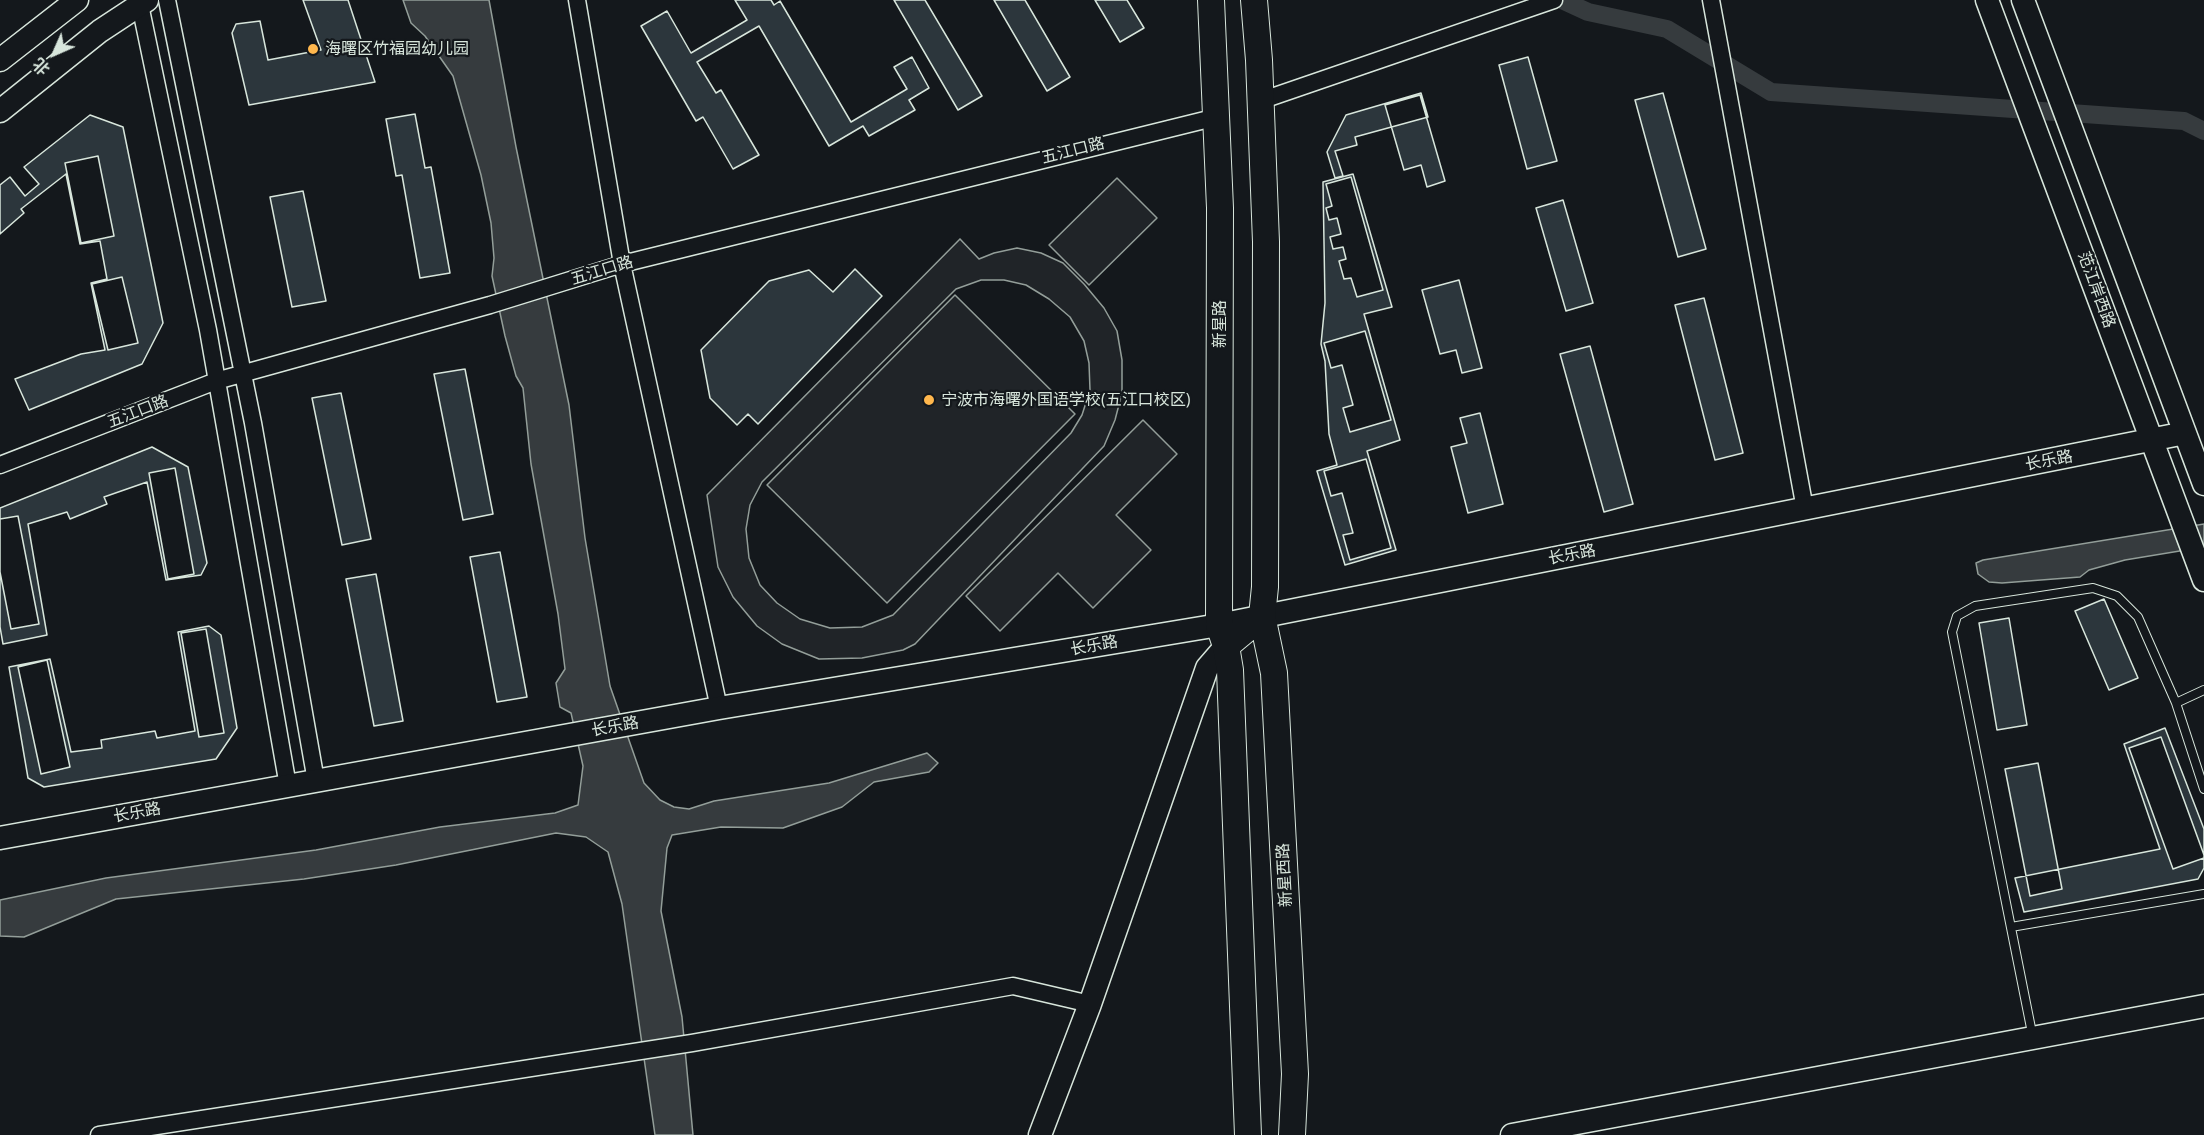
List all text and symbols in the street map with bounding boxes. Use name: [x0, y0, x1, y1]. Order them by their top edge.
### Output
north arrow: [24, 24, 84, 84]
place label: 海曙区竹福园幼儿园: [325, 39, 469, 59]
marker: 海曙区竹福园幼儿园: [306, 42, 320, 56]
text: 北: [28, 53, 55, 80]
street label: 五江口路: [1040, 134, 1106, 168]
street label: 范江岸西路: [2073, 249, 2119, 331]
street label: 五江口路: [569, 252, 635, 290]
street label: 新星路: [1210, 300, 1230, 348]
place label: 宁波市海曙外国语学校(五江口校区): [941, 390, 1190, 410]
street label: 五江口路: [105, 392, 171, 432]
marker: 宁波市海曙外国语学校(五江口校区): [922, 393, 936, 407]
street label: 长乐路: [2024, 447, 2074, 475]
street label: 长乐路: [1547, 541, 1597, 569]
street label: 长乐路: [1069, 632, 1119, 660]
street label: 长乐路: [590, 713, 640, 741]
street label: 长乐路: [112, 799, 162, 827]
street label: 新星西路: [1274, 843, 1296, 907]

